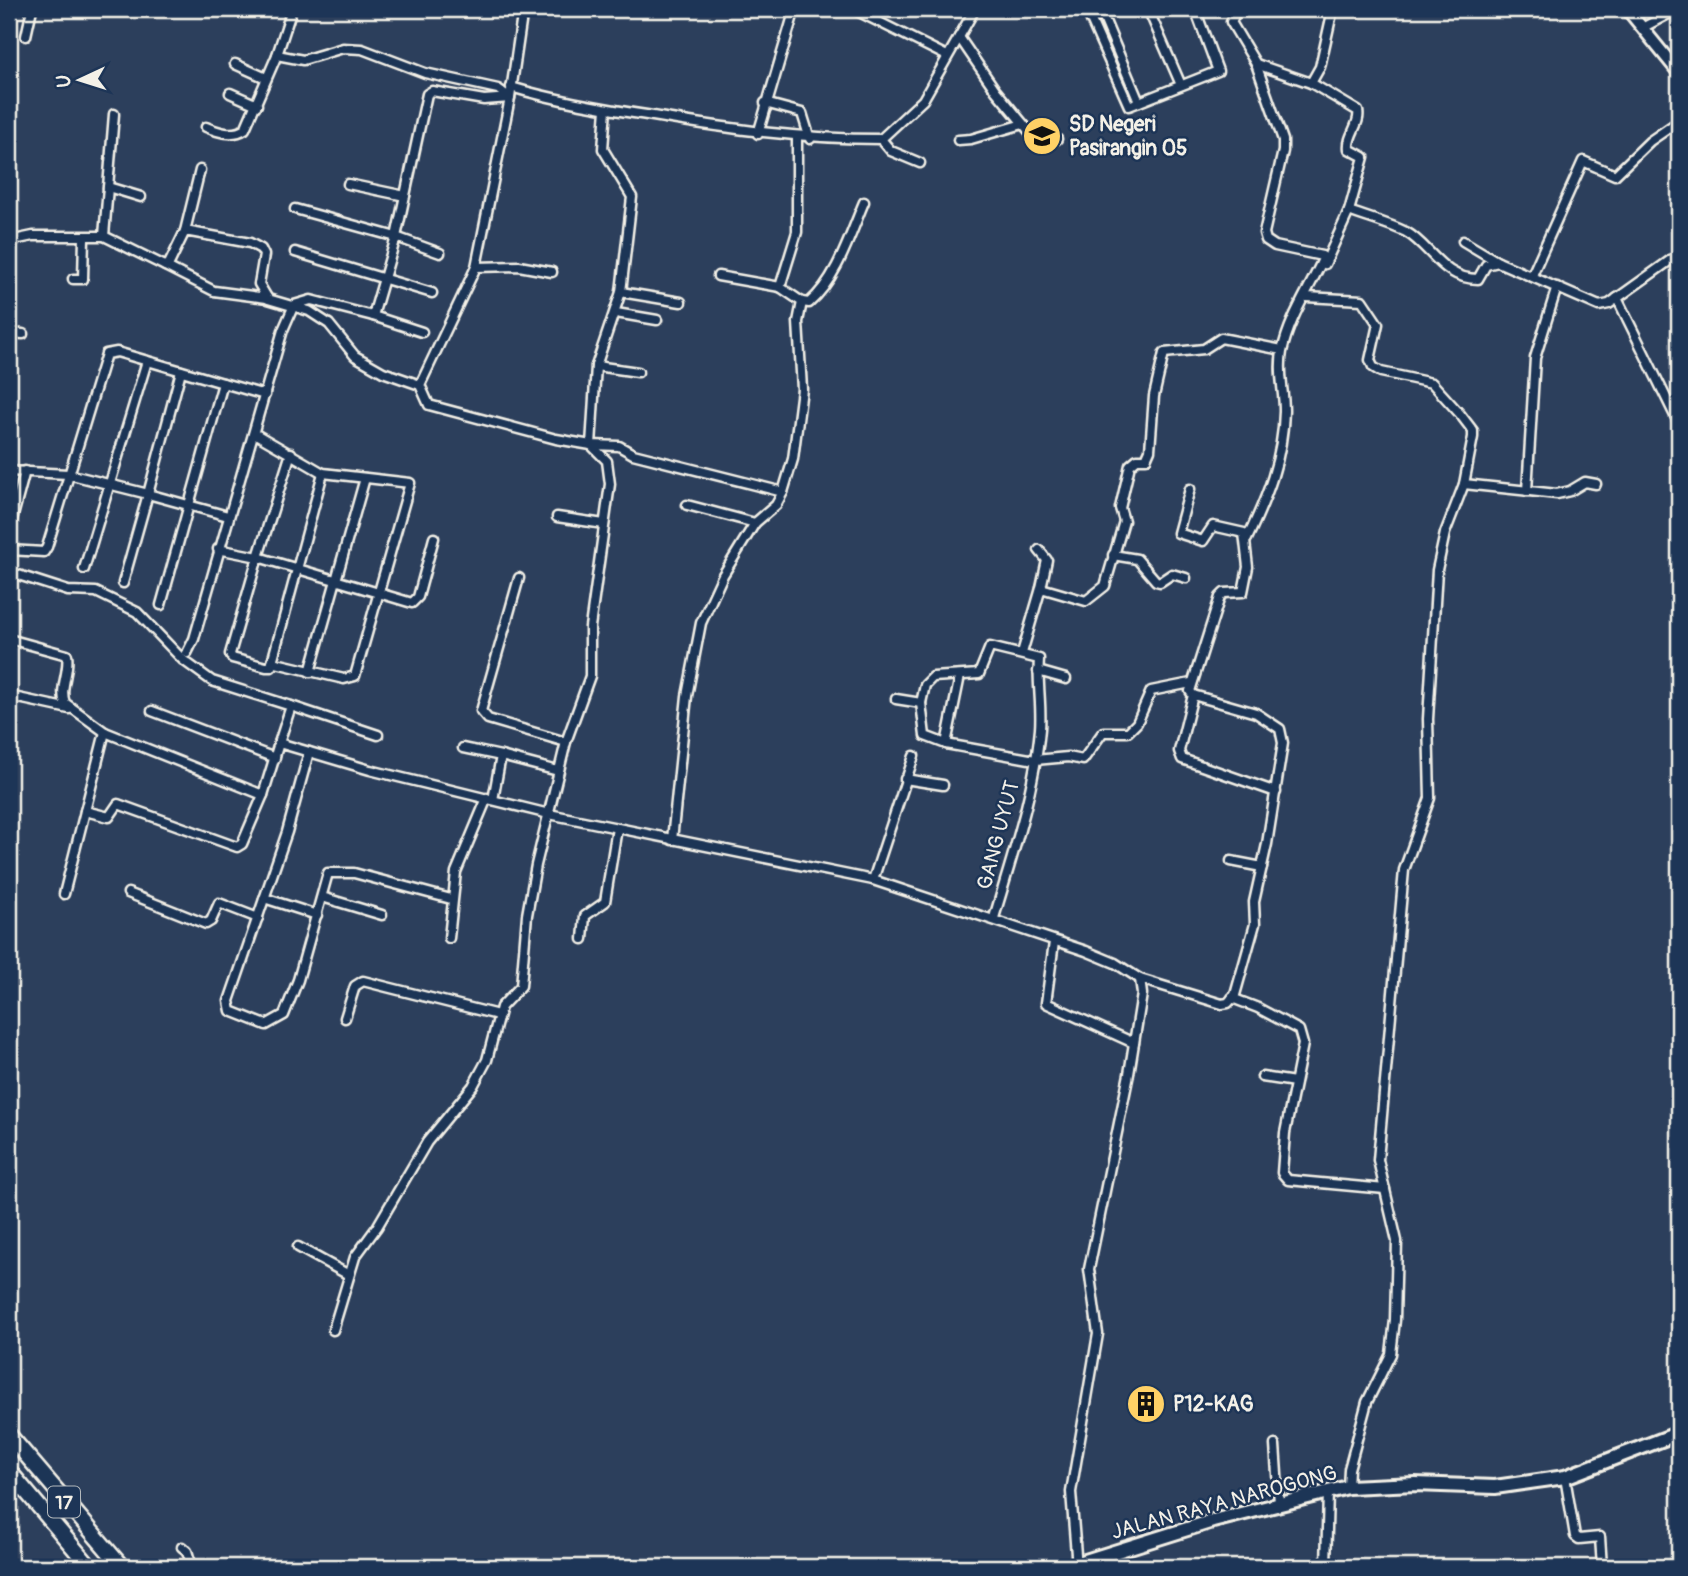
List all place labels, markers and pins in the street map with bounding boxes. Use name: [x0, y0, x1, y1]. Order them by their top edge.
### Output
place label: SD Negeri Pasirangin 05: [1069, 111, 1187, 162]
school or university icon: SD Negeri Pasirangin 05: [1021, 115, 1063, 157]
building icon: P12-KAG: [1125, 1383, 1167, 1425]
place label: P12-KAG: [1173, 1391, 1254, 1418]

